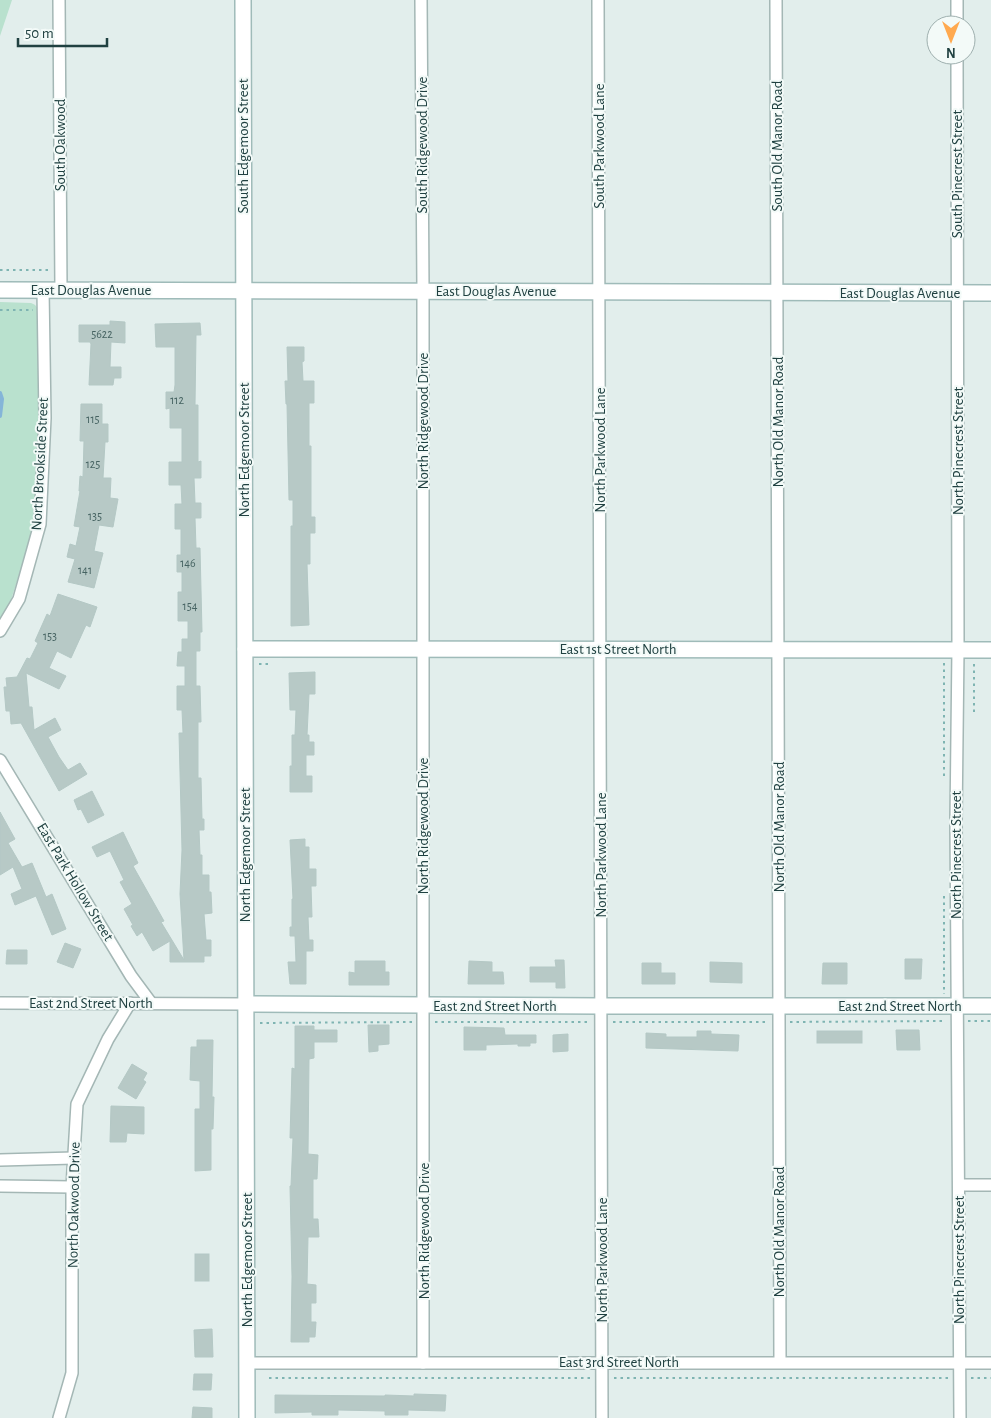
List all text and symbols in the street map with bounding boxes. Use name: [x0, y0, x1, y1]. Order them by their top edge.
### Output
scale bar: [18, 15, 106, 47]
north arrow: [926, 15, 976, 65]
text: 50 m: [25, 26, 54, 41]
text: N: [946, 45, 956, 59]
street label: South Ridgewood Drive: [415, 76, 430, 213]
street label: South Edgemoor Street: [236, 78, 251, 213]
street label: South Old Manor Road: [770, 80, 785, 211]
street label: South Parkwood Lane: [592, 83, 607, 209]
street label: South Oakwood: [53, 99, 68, 191]
street label: South Pinecrest Street: [950, 110, 965, 238]
street label: East Douglas Avenue: [30, 283, 152, 298]
street label: East Douglas Avenue: [435, 284, 557, 299]
street label: East Douglas Avenue: [839, 286, 961, 301]
house number: 5622: [91, 328, 113, 340]
street label: North Ridgewood Drive: [416, 352, 431, 490]
street label: North Old Manor Road: [771, 356, 786, 488]
street label: North Edgemoor Street: [237, 382, 252, 518]
street label: North Pinecrest Street: [951, 386, 966, 515]
street label: North Parkwood Lane: [593, 387, 608, 513]
house number: 112: [170, 394, 184, 406]
street label: North Brookside Street: [29, 397, 51, 531]
house number: 115: [86, 413, 100, 425]
house number: 125: [86, 458, 100, 470]
house number: 135: [88, 510, 102, 522]
house number: 146: [180, 557, 196, 569]
house number: 141: [78, 564, 92, 576]
house number: 154: [183, 600, 198, 612]
house number: 153: [43, 630, 57, 642]
street label: East 1st Street North: [559, 642, 677, 657]
street label: North Ridgewood Drive: [416, 757, 431, 895]
street label: North Old Manor Road: [772, 761, 787, 893]
street label: North Edgemoor Street: [238, 787, 253, 923]
street label: North Pinecrest Street: [949, 790, 964, 919]
street label: North Parkwood Lane: [594, 792, 609, 918]
street label: East Park Hollow Street: [34, 820, 116, 944]
street label: East 2nd Street North: [29, 996, 153, 1011]
street label: East 2nd Street North: [433, 999, 557, 1014]
street label: East 2nd Street North: [838, 999, 962, 1014]
street label: North Oakwood Drive: [65, 1142, 83, 1268]
street label: North Ridgewood Drive: [417, 1162, 432, 1300]
street label: North Old Manor Road: [772, 1166, 787, 1298]
street label: North Edgemoor Street: [240, 1192, 255, 1328]
street label: North Pinecrest Street: [952, 1195, 967, 1324]
street label: North Parkwood Lane: [595, 1197, 610, 1323]
street label: East 3rd Street North: [559, 1355, 679, 1370]

